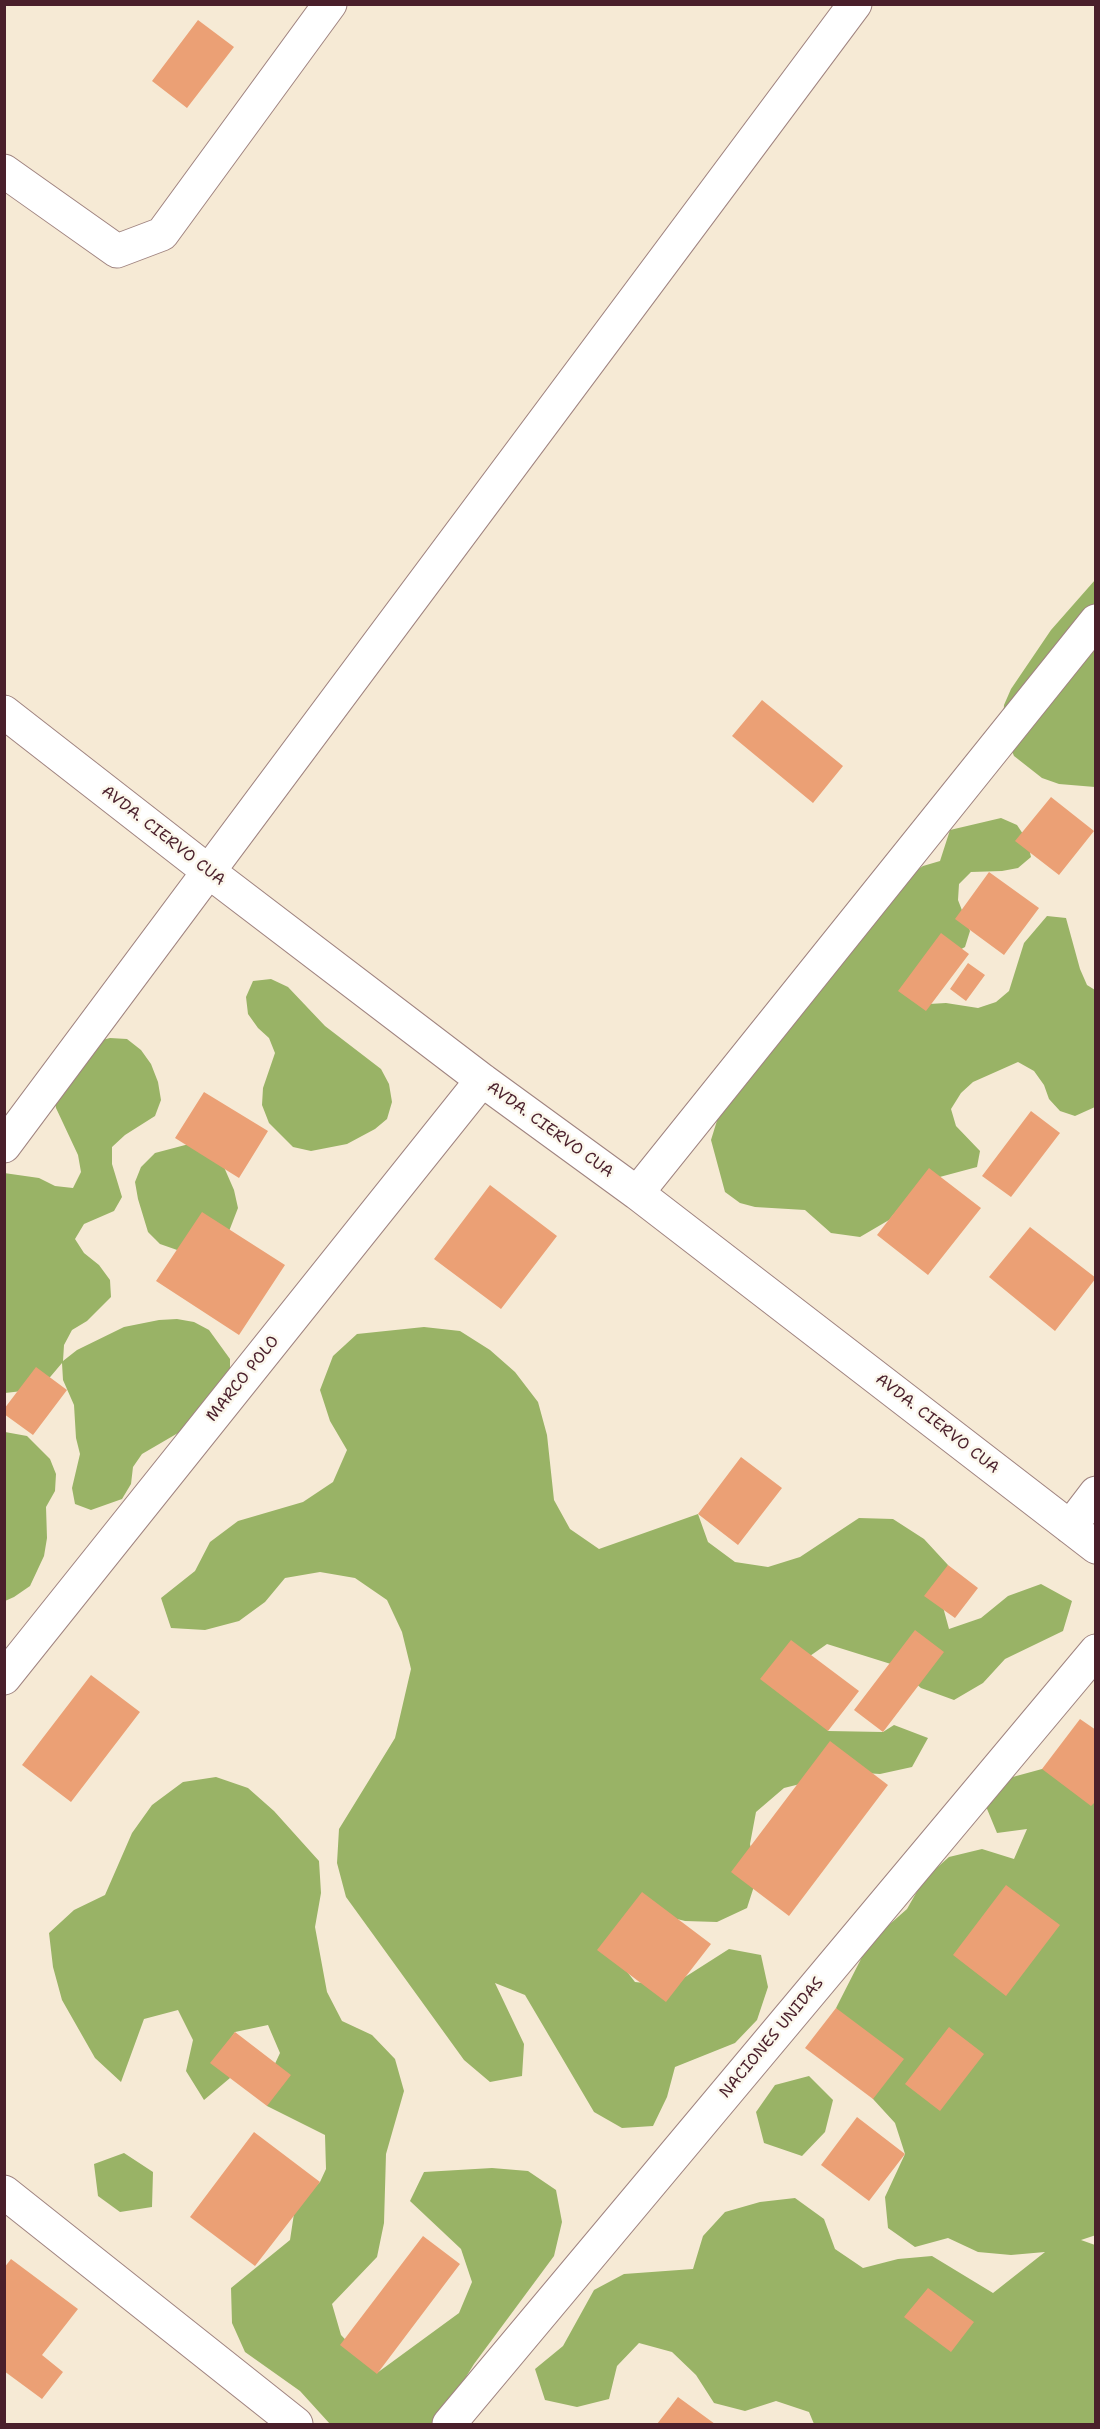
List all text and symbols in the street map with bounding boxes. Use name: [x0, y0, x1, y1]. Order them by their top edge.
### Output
street label: AVDA. CIERVO CUA: [97, 782, 229, 890]
street label: AVDA. CIERVO CUA: [483, 1078, 617, 1182]
street label: MARCO POLO: [203, 1332, 283, 1426]
street label: AVDA. CIERVO CUA: [871, 1370, 1003, 1478]
street label: NACIONES UNIDAS: [716, 1974, 828, 2102]

